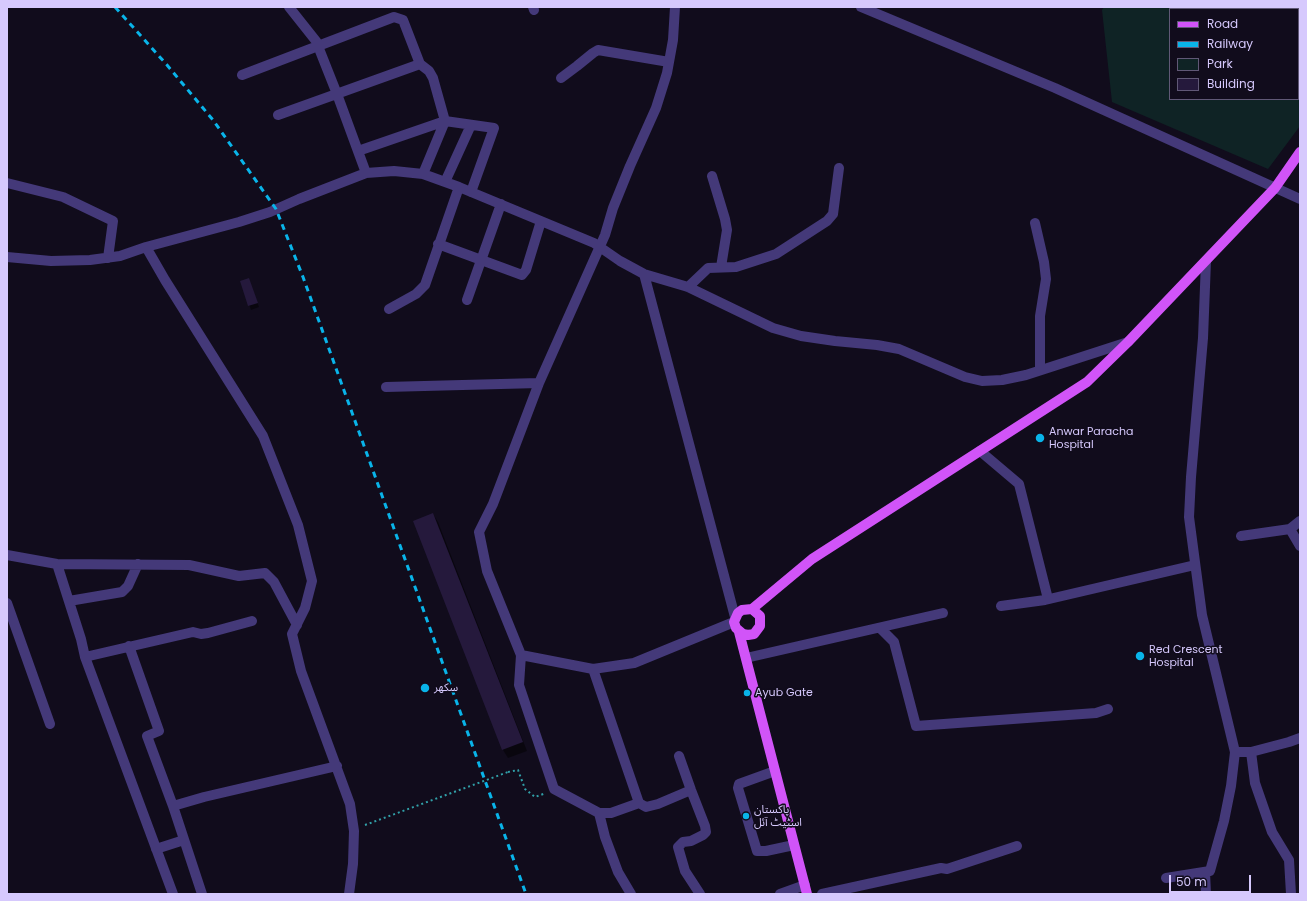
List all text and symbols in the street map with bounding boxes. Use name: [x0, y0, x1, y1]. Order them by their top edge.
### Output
legend: [1169, 8, 1299, 100]
text: Road: [1207, 15, 1238, 32]
text: Railway: [1207, 35, 1253, 52]
text: Park: [1207, 55, 1233, 72]
text: Building: [1207, 75, 1255, 92]
place label: Anwar Paracha Hospital: [1049, 425, 1133, 451]
marker: Anwar Paracha Hospital: [1034, 432, 1046, 444]
place label: Red Crescent Hospital: [1149, 643, 1223, 669]
marker: Red Crescent Hospital: [1134, 650, 1146, 662]
place label: سكهر: [434, 681, 458, 695]
marker: سكهر: [419, 682, 431, 694]
place label: Ayub Gate: [755, 686, 813, 700]
marker: Ayub Gate: [742, 688, 752, 698]
place label: پاکستان اسٹیٹ آئل: [754, 803, 802, 829]
marker: پاکستان اسٹیٹ آئل: [741, 811, 751, 821]
scale bar: [1171, 867, 1253, 893]
text: 50 m: [1176, 873, 1207, 890]

